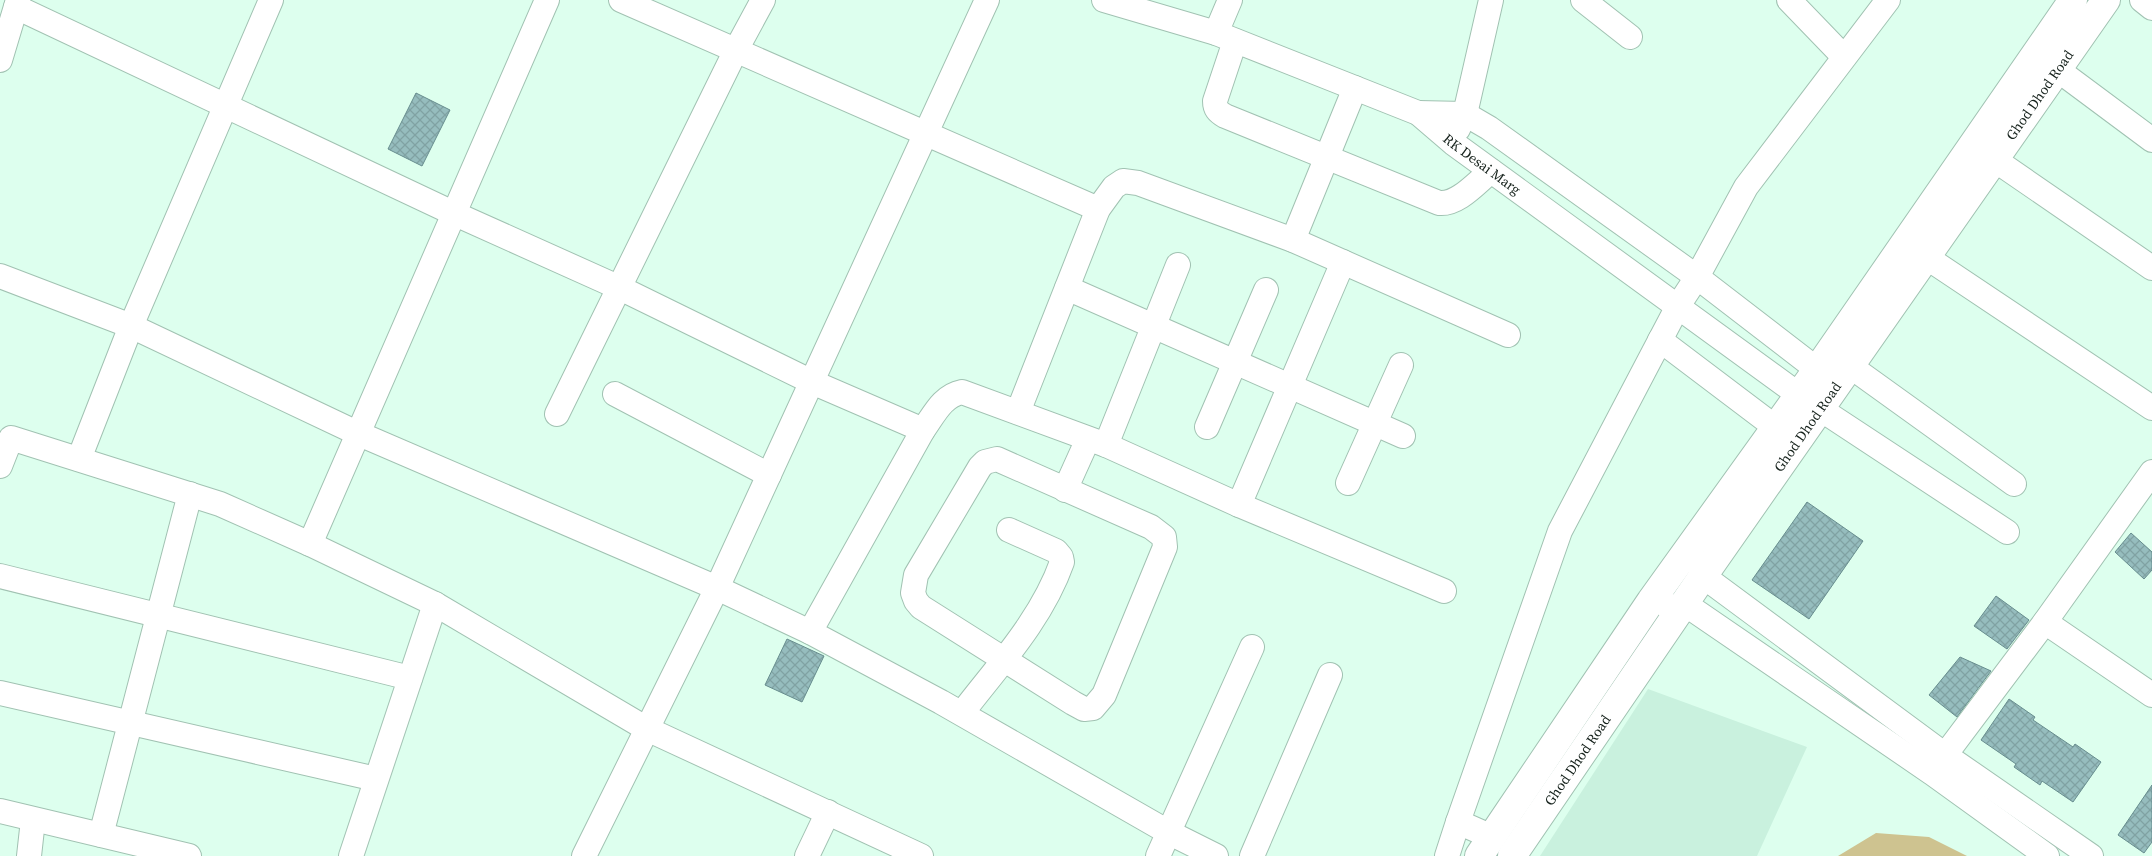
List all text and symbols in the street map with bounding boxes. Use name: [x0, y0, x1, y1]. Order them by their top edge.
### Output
street label: Ghod Dhod Road: [2001, 46, 2078, 144]
street label: RK Desai Marg: [1439, 129, 1525, 199]
street label: Ghod Dhod Road: [1769, 378, 1846, 476]
street label: Ghod Dhod Road: [1539, 711, 1615, 810]

